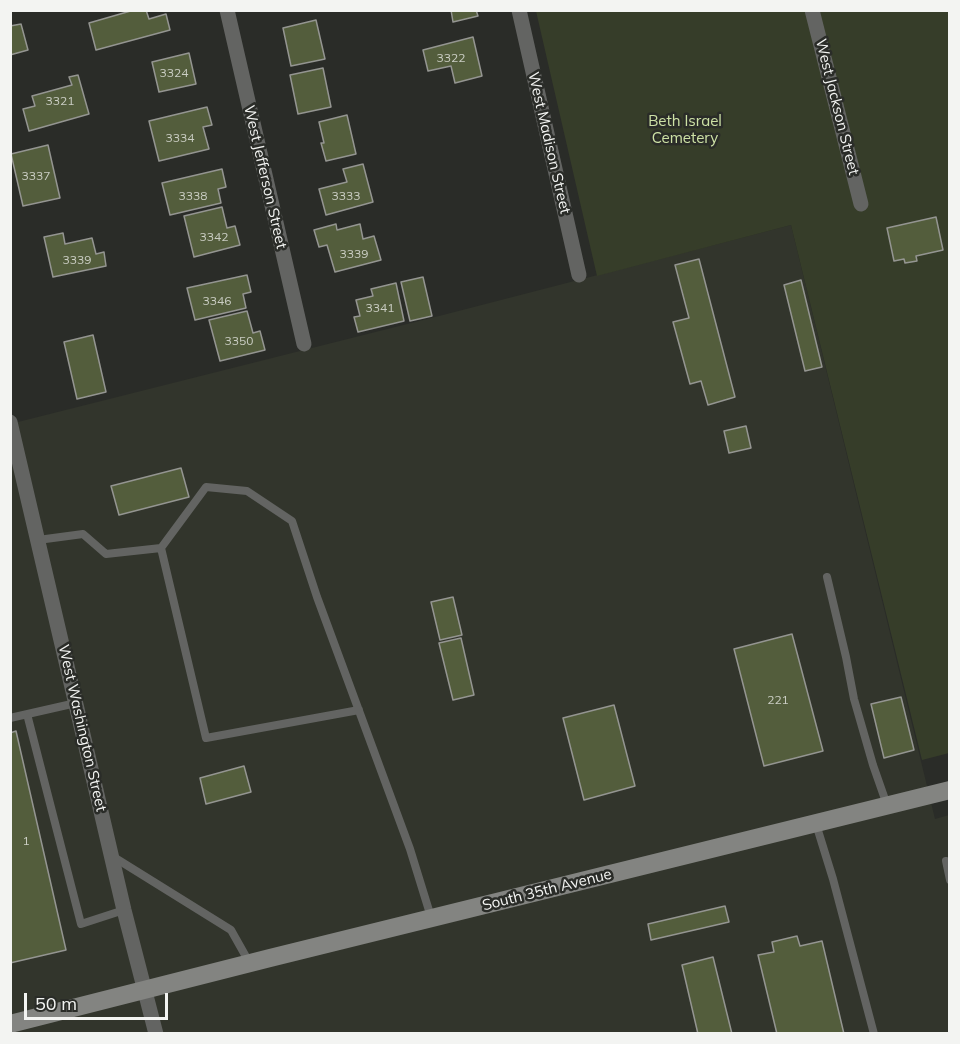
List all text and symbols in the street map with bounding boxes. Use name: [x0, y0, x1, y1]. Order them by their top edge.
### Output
street label: West Jackson Street: [811, 37, 863, 177]
house number: 3322: [437, 51, 465, 65]
house number: 3324: [160, 66, 188, 80]
street label: West Madison Street: [524, 70, 574, 216]
house number: 3321: [46, 94, 74, 108]
street label: West Jefferson Street: [240, 103, 290, 251]
park label: Beth Israel Cemetery: [648, 112, 722, 147]
house number: 3334: [166, 131, 194, 145]
house number: 3337: [22, 169, 50, 183]
house number: 3338: [179, 189, 207, 203]
house number: 3333: [332, 189, 360, 203]
house number: 3342: [200, 230, 228, 244]
house number: 3339: [340, 247, 368, 261]
house number: 3339: [63, 253, 91, 267]
house number: 3346: [203, 294, 231, 308]
house number: 3341: [366, 301, 394, 315]
house number: 3350: [225, 334, 253, 348]
street label: West Washington Street: [54, 643, 110, 813]
house number: 221: [767, 693, 789, 707]
house number: 1: [22, 834, 30, 848]
street label: South 35th Avenue: [480, 865, 614, 915]
scale bar: [27, 981, 171, 1019]
text: 50 m: [35, 992, 77, 1015]

